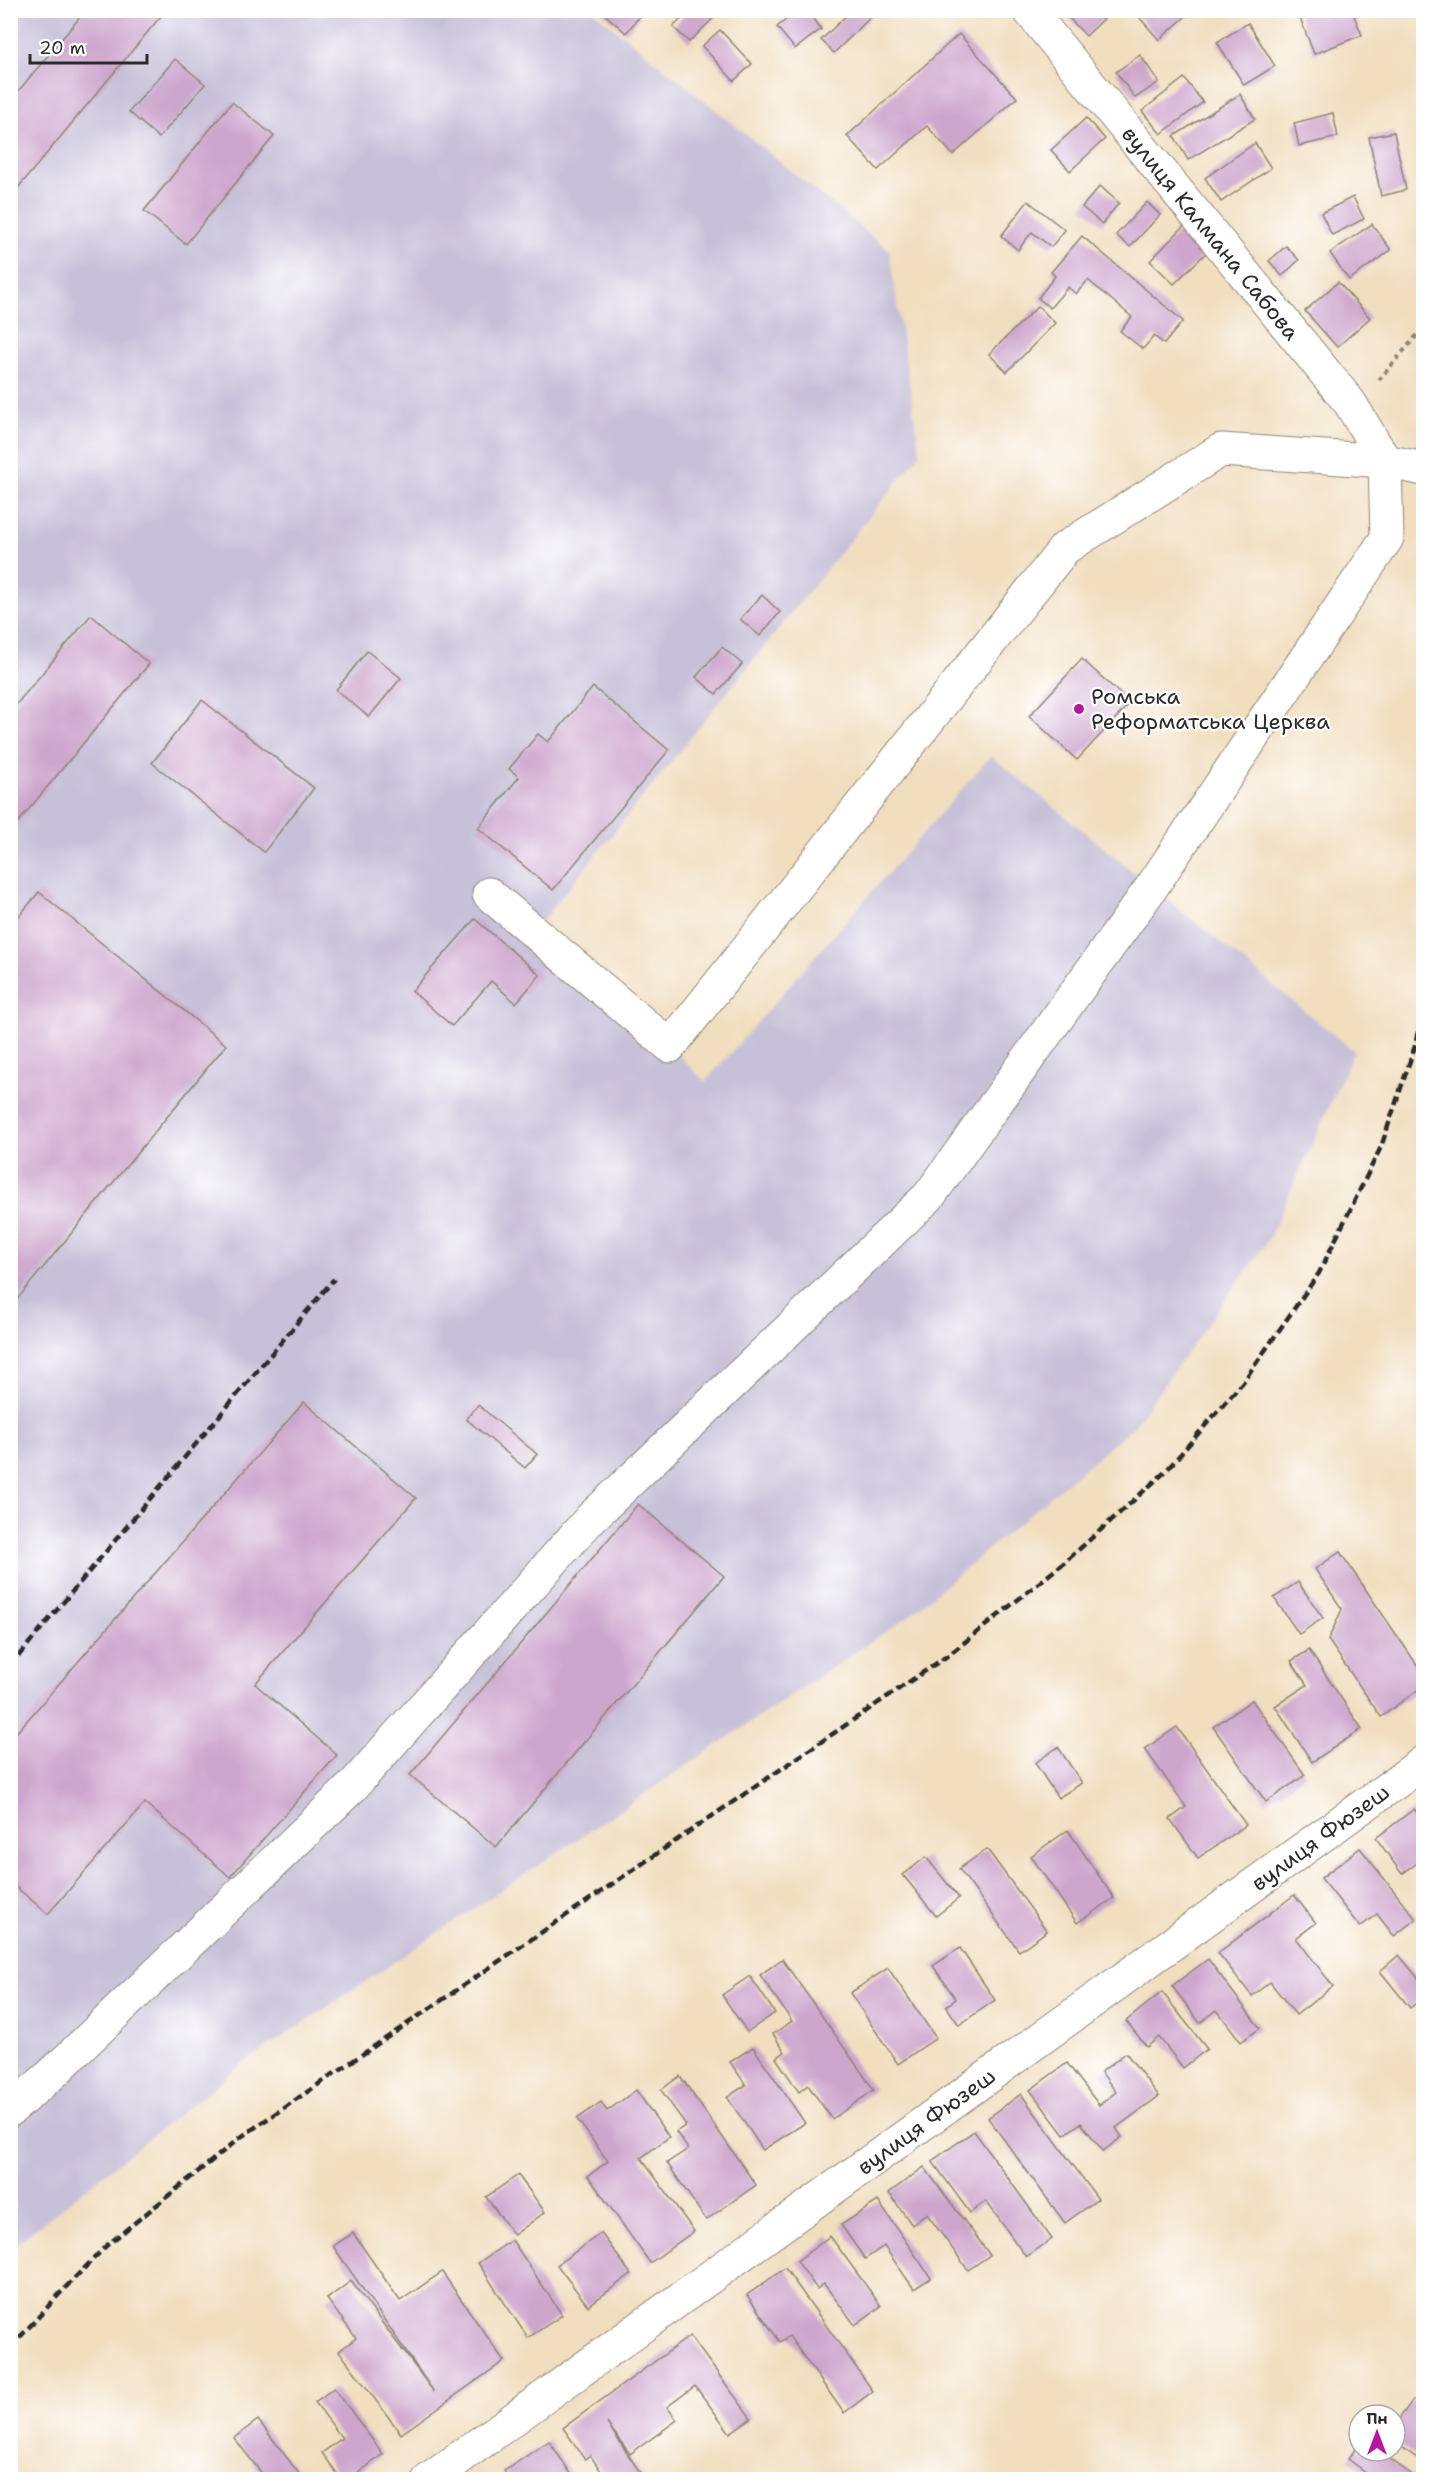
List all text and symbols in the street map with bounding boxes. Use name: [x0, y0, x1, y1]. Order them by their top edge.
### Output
scale bar: [30, 27, 147, 65]
text: 20 m: [39, 36, 85, 60]
street label: вулиця Калмана Сабова: [1115, 120, 1306, 347]
place label: Ромська Реформатська Церква: [1091, 682, 1330, 736]
marker: Ромська Реформатська Церква: [1072, 702, 1086, 716]
street label: вулиця Фюзеш: [1245, 1777, 1395, 1897]
street label: вулиця Фюзеш: [851, 2061, 1001, 2181]
north arrow: [1347, 2403, 1407, 2463]
text: Пн: [1366, 2408, 1388, 2429]

